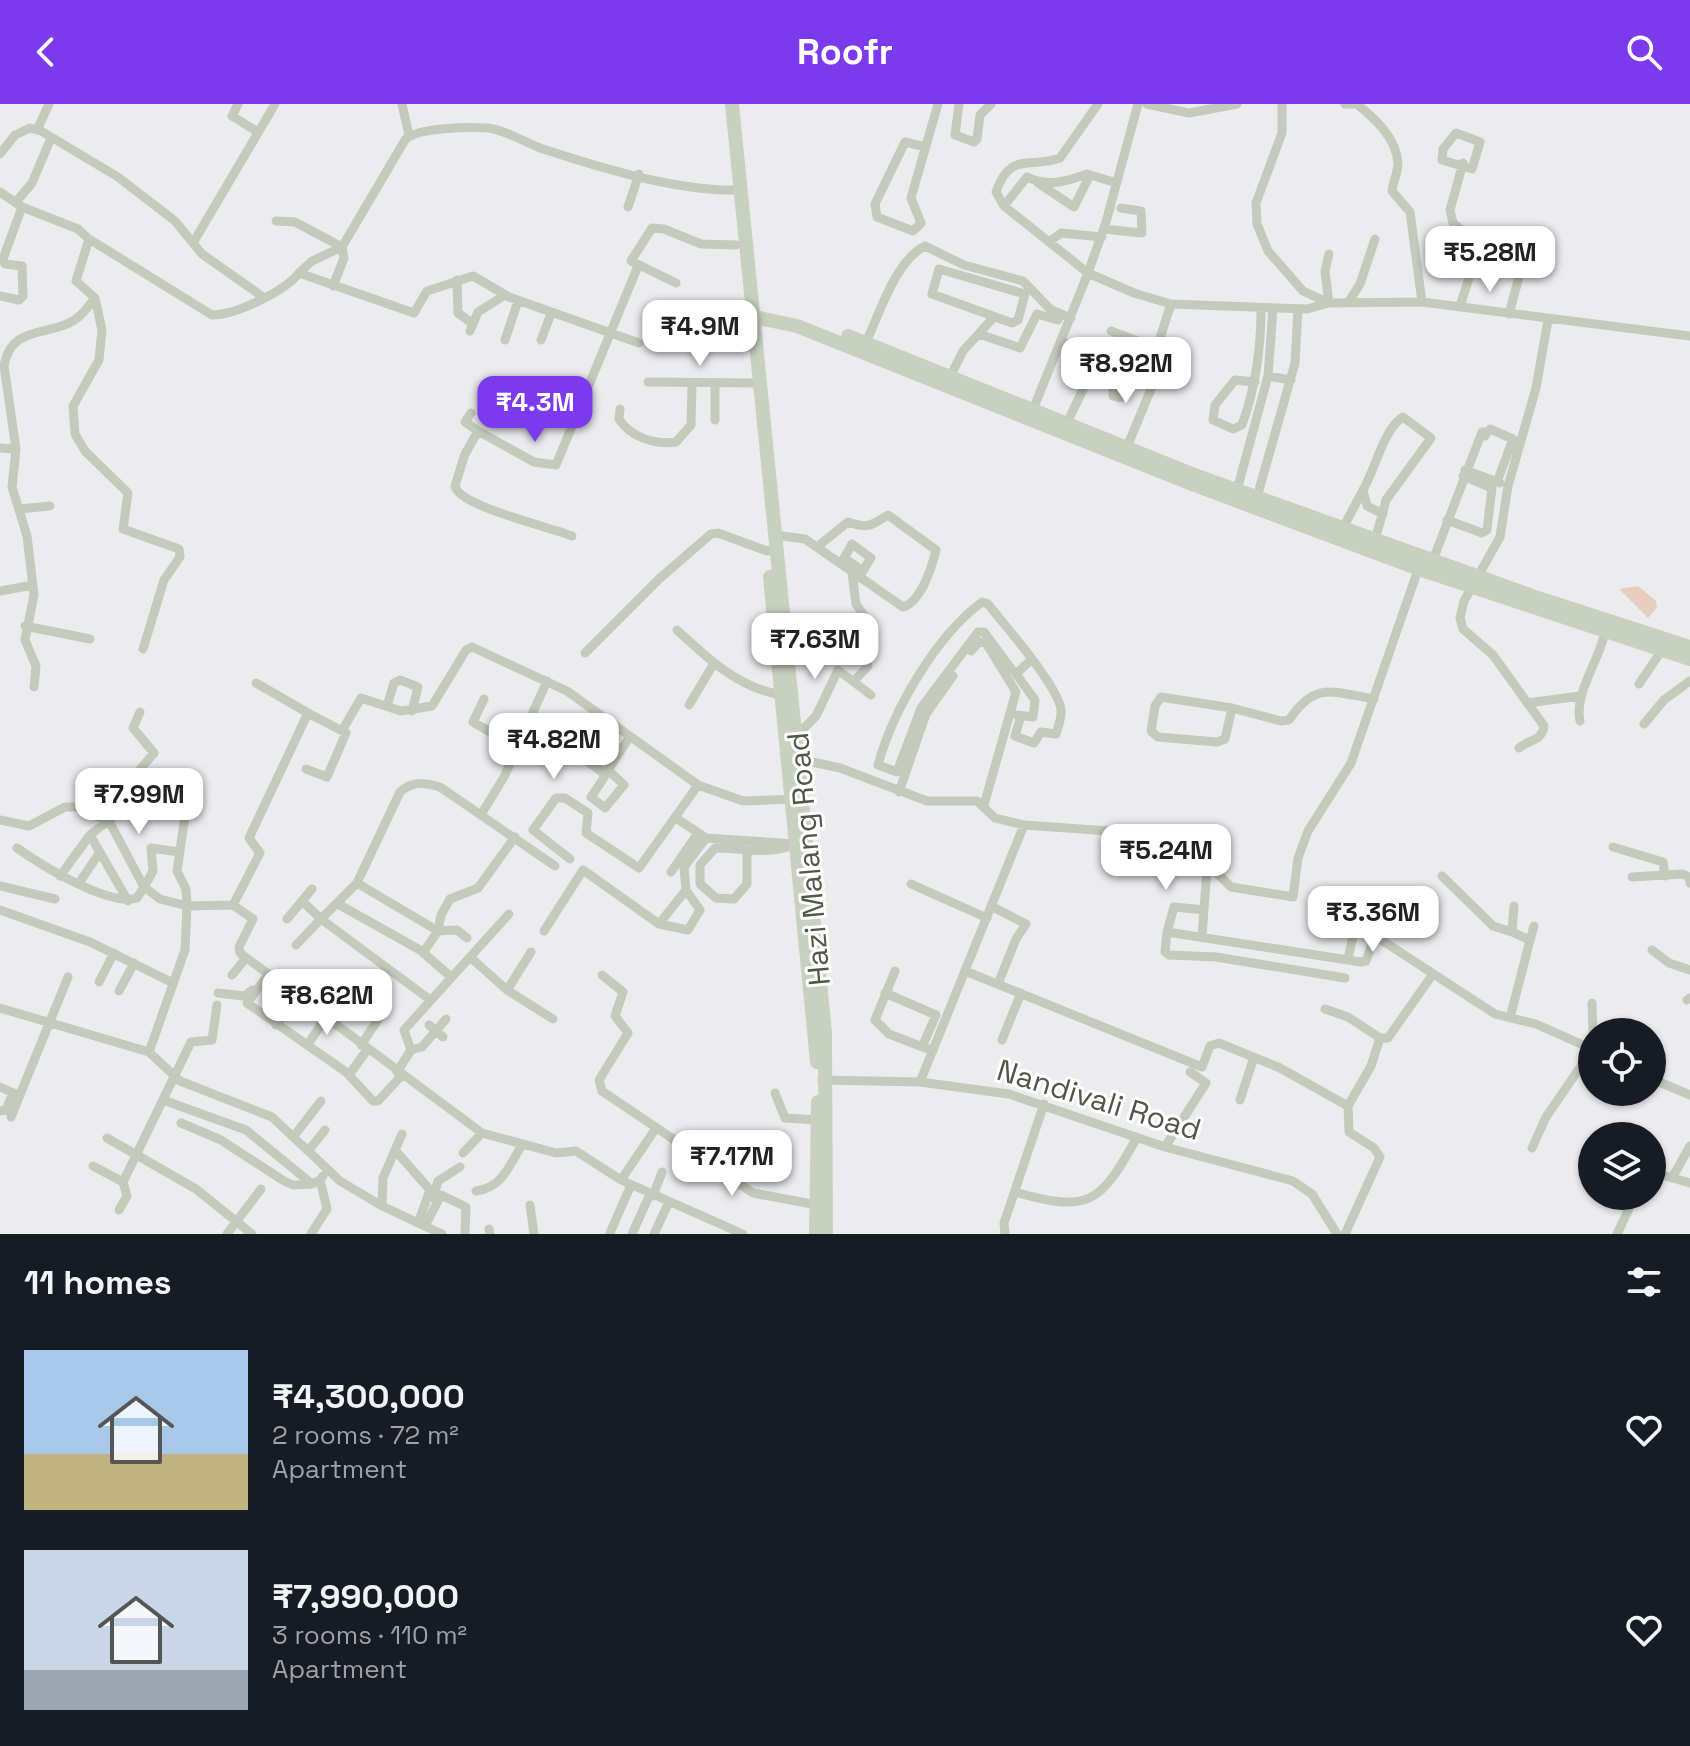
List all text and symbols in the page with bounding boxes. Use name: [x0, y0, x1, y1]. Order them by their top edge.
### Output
text: Roofr: [797, 29, 893, 75]
icon: back: [24, 30, 68, 74]
icon: search: [1622, 30, 1666, 74]
pin: ₹5.28M: [1425, 226, 1555, 294]
text: ₹5.28M: [1443, 235, 1537, 269]
pin: ₹4.9M: [644, 300, 756, 368]
text: ₹4.9M: [660, 309, 740, 343]
pin: ₹8.92M: [1061, 337, 1191, 405]
text: ₹8.92M: [1079, 346, 1173, 380]
pin: ₹4.3M: [479, 376, 591, 444]
text: ₹4.3M: [495, 385, 575, 419]
pin: ₹7.63M: [750, 613, 880, 681]
text: ₹7.63M: [769, 622, 861, 656]
pin: ₹4.82M: [489, 713, 619, 781]
text: ₹4.82M: [507, 722, 601, 756]
street label: Hazi Malang Road: [778, 731, 839, 987]
pin: ₹7.99M: [74, 768, 204, 836]
text: ₹7.99M: [93, 777, 185, 811]
pin: ₹5.24M: [1101, 824, 1231, 892]
text: ₹5.24M: [1119, 833, 1213, 867]
pin: ₹3.36M: [1308, 886, 1438, 954]
text: ₹3.36M: [1326, 895, 1420, 929]
pin: ₹8.62M: [262, 969, 392, 1037]
text: ₹8.62M: [280, 978, 374, 1012]
map controls: [1578, 1018, 1666, 1210]
button: locate: [1578, 1018, 1666, 1106]
street label: Nandivali Road: [992, 1050, 1206, 1149]
button: layers: [1578, 1122, 1666, 1210]
pin: ₹7.17M: [667, 1130, 797, 1198]
text: ₹7.17M: [690, 1139, 774, 1173]
icon: filters: [1622, 1260, 1666, 1304]
text: 11 homes: [24, 1261, 172, 1304]
text: ₹4,300,000: [272, 1375, 465, 1418]
icon: home: [88, 1382, 184, 1478]
icon: heart: [1622, 1408, 1666, 1452]
text: 2 rooms · 72 m²: [272, 1418, 459, 1452]
text: Apartment: [272, 1452, 407, 1486]
text: ₹7,990,000: [272, 1575, 459, 1618]
icon: home: [88, 1582, 184, 1678]
icon: heart: [1622, 1608, 1666, 1652]
text: 3 rooms · 110 m²: [272, 1618, 467, 1652]
text: Apartment: [272, 1652, 407, 1686]

